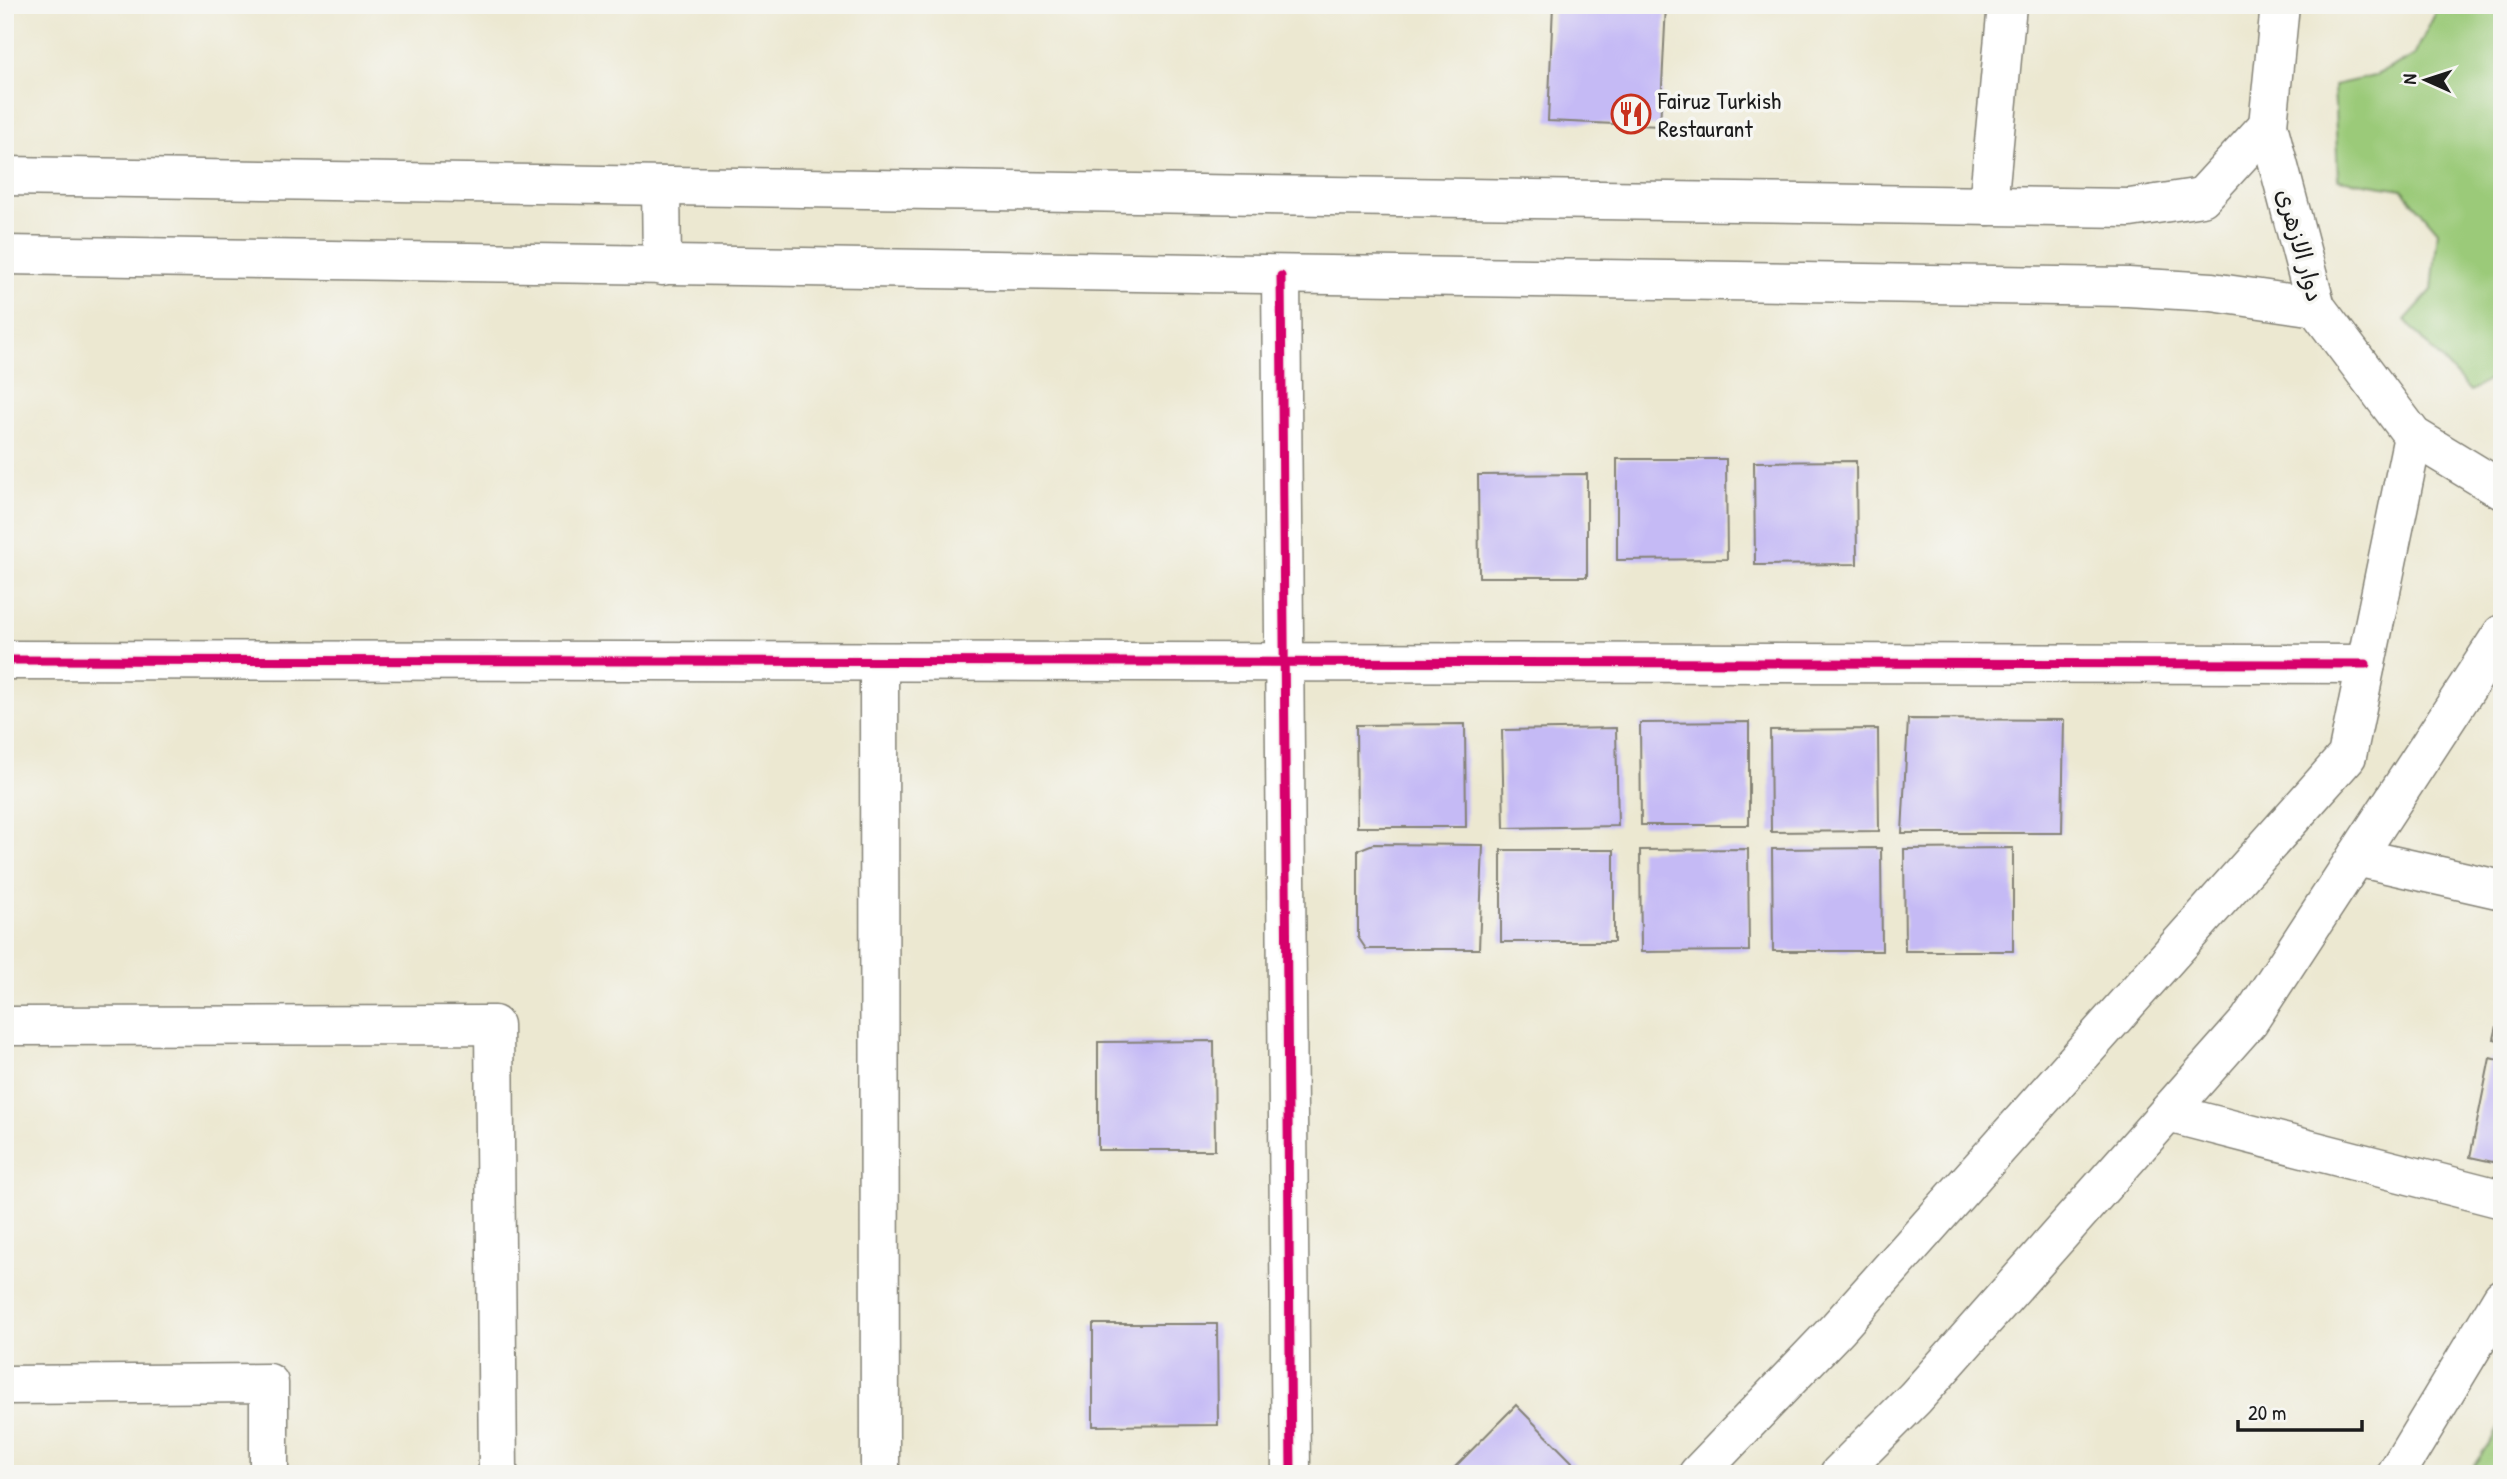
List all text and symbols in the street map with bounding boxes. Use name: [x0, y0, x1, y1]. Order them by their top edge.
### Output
north arrow: [2392, 46, 2462, 116]
text: N: [2396, 73, 2422, 85]
place label: Fairuz Turkish Restaurant: [1657, 84, 1781, 144]
restaurant icon: Fairuz Turkish Restaurant: [1610, 93, 1652, 135]
street label: دوار الازهری: [2270, 185, 2332, 305]
scale bar: [2238, 1388, 2362, 1432]
text: 20 m: [2248, 1398, 2286, 1427]

